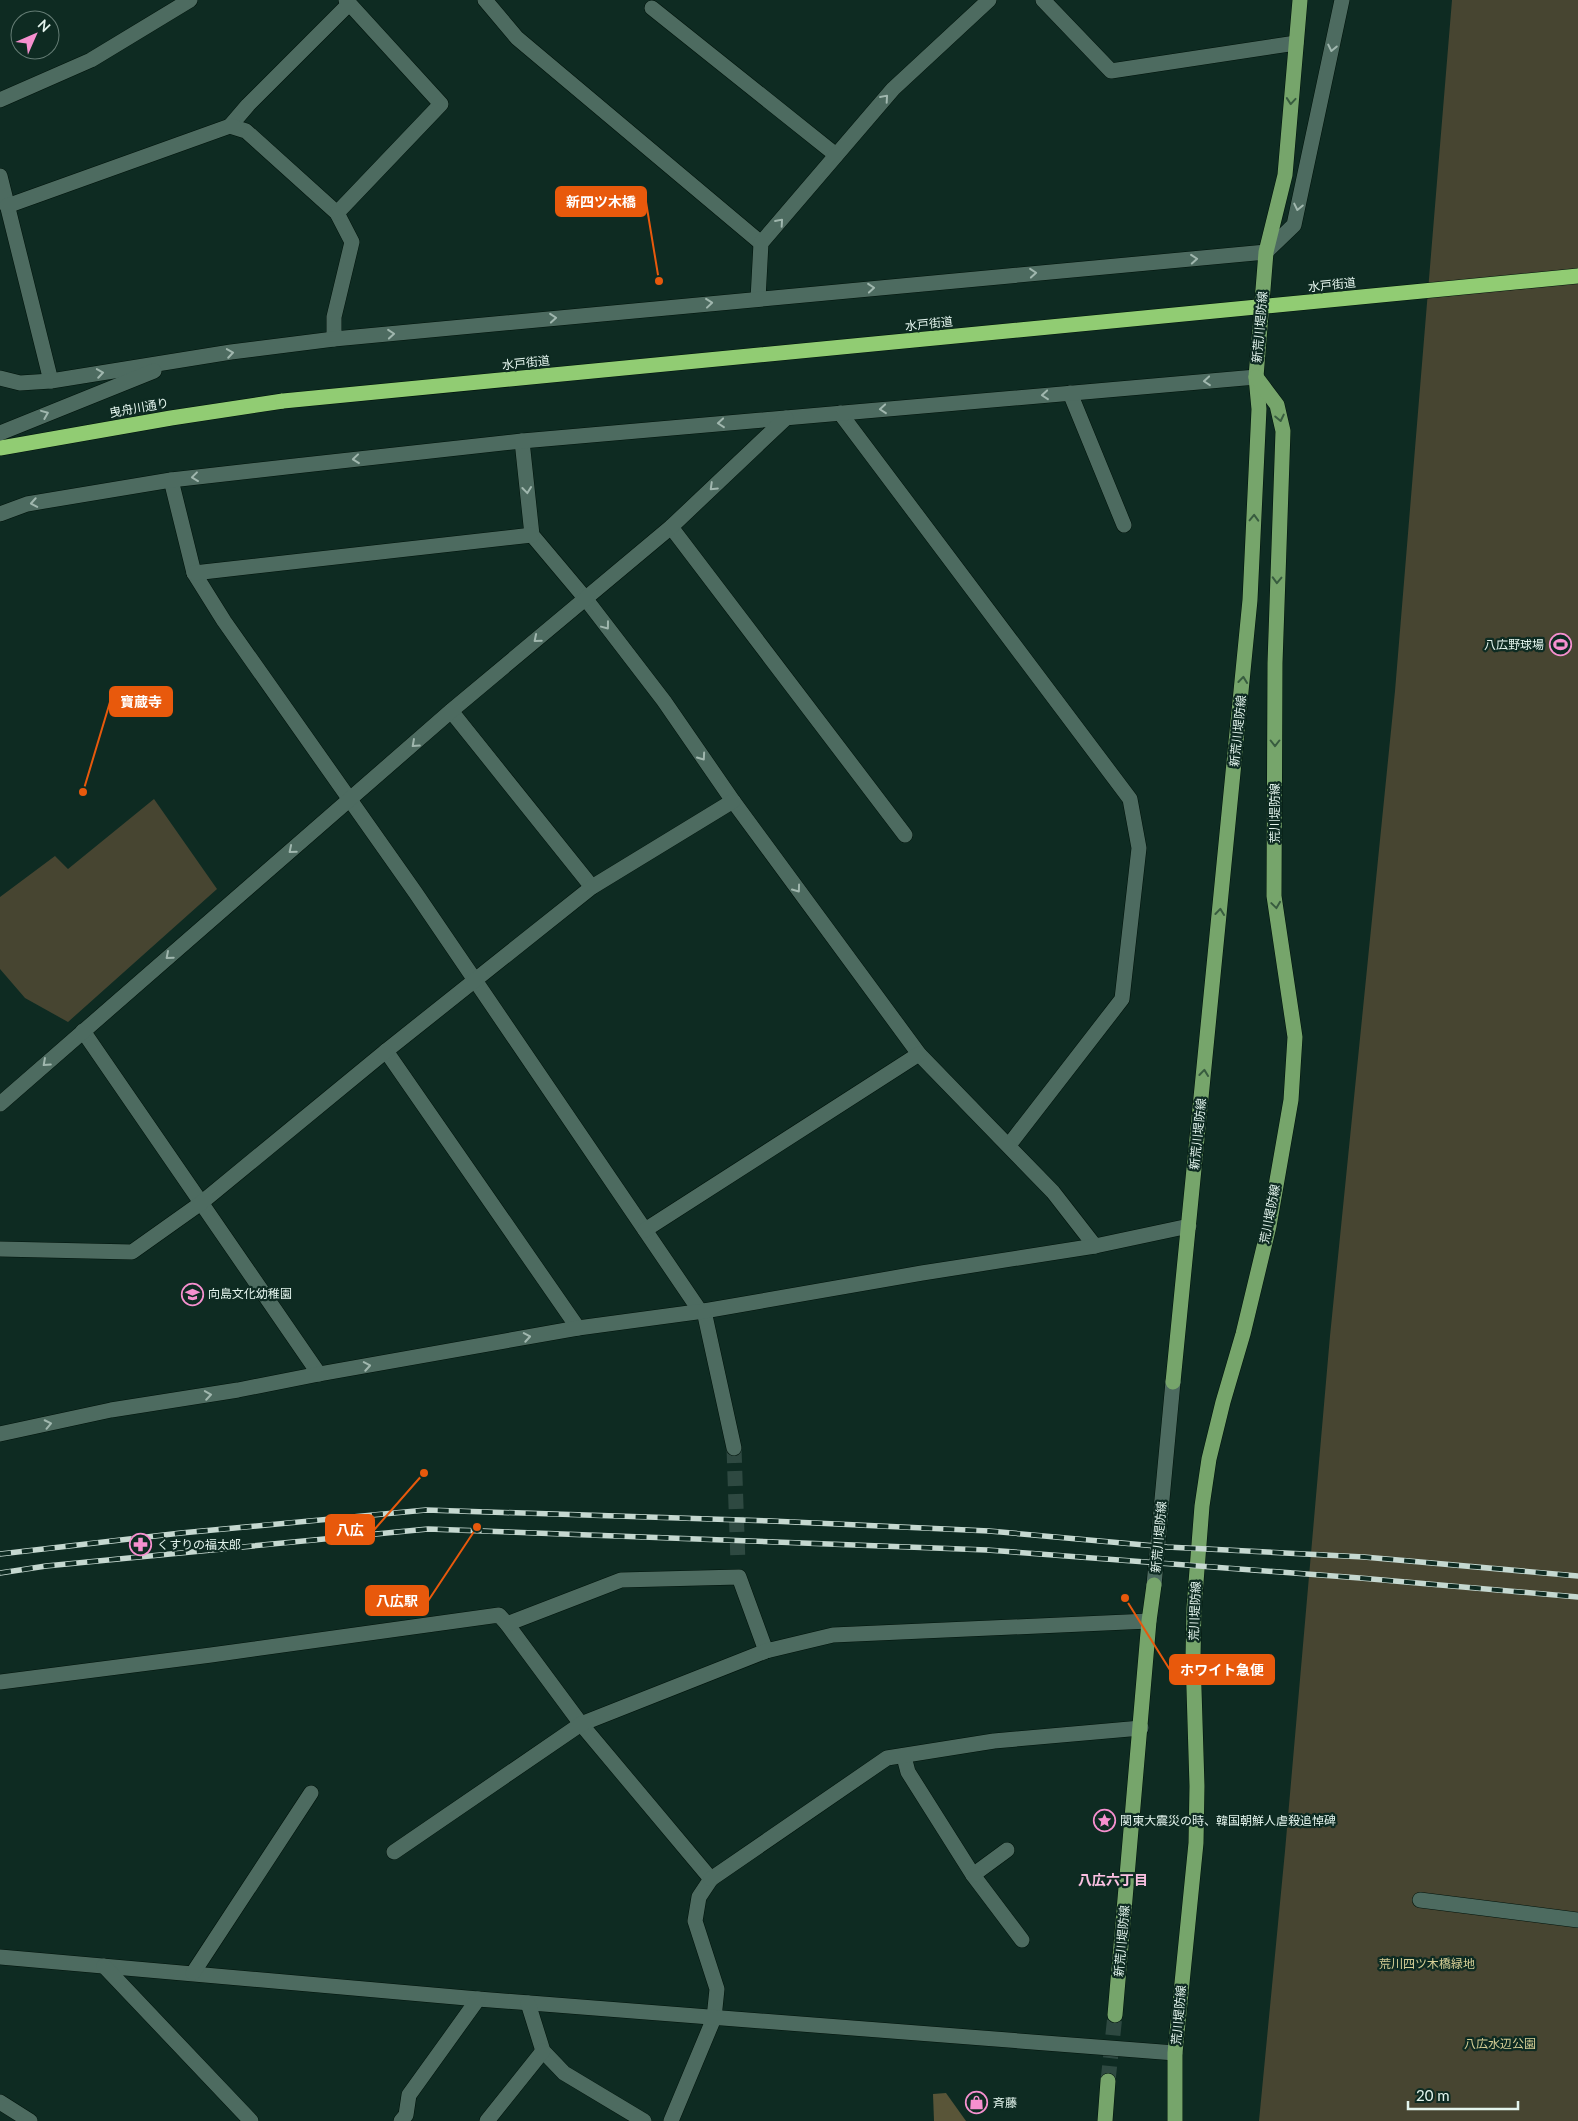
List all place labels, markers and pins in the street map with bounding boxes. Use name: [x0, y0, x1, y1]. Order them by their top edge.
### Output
callout: 新四ツ木橋: [556, 187, 646, 216]
sports icon: 八広野球場: [1548, 633, 1572, 657]
place label: 八広野球場: [1484, 637, 1544, 652]
callout: 寶蔵寺: [110, 687, 172, 716]
school or university icon: 向島文化幼稚園: [180, 1282, 204, 1306]
place label: 向島文化幼稚園: [208, 1286, 292, 1301]
callout: 八広: [326, 1515, 374, 1544]
pharmacy icon: くすりの福太郎: [129, 1533, 153, 1557]
place label: くすりの福太郎: [157, 1537, 241, 1552]
callout: 八広駅: [366, 1586, 428, 1615]
callout: ホワイト急便: [1170, 1655, 1274, 1684]
place icon: 関東大震災の時、韓国朝鮮人虐殺追悼碑: [1092, 1809, 1116, 1833]
place label: 関東大震災の時、韓国朝鮮人虐殺追悼碑: [1120, 1813, 1336, 1828]
shop icon: 斉藤: [965, 2091, 989, 2115]
place label: 斉藤: [993, 2095, 1017, 2110]

